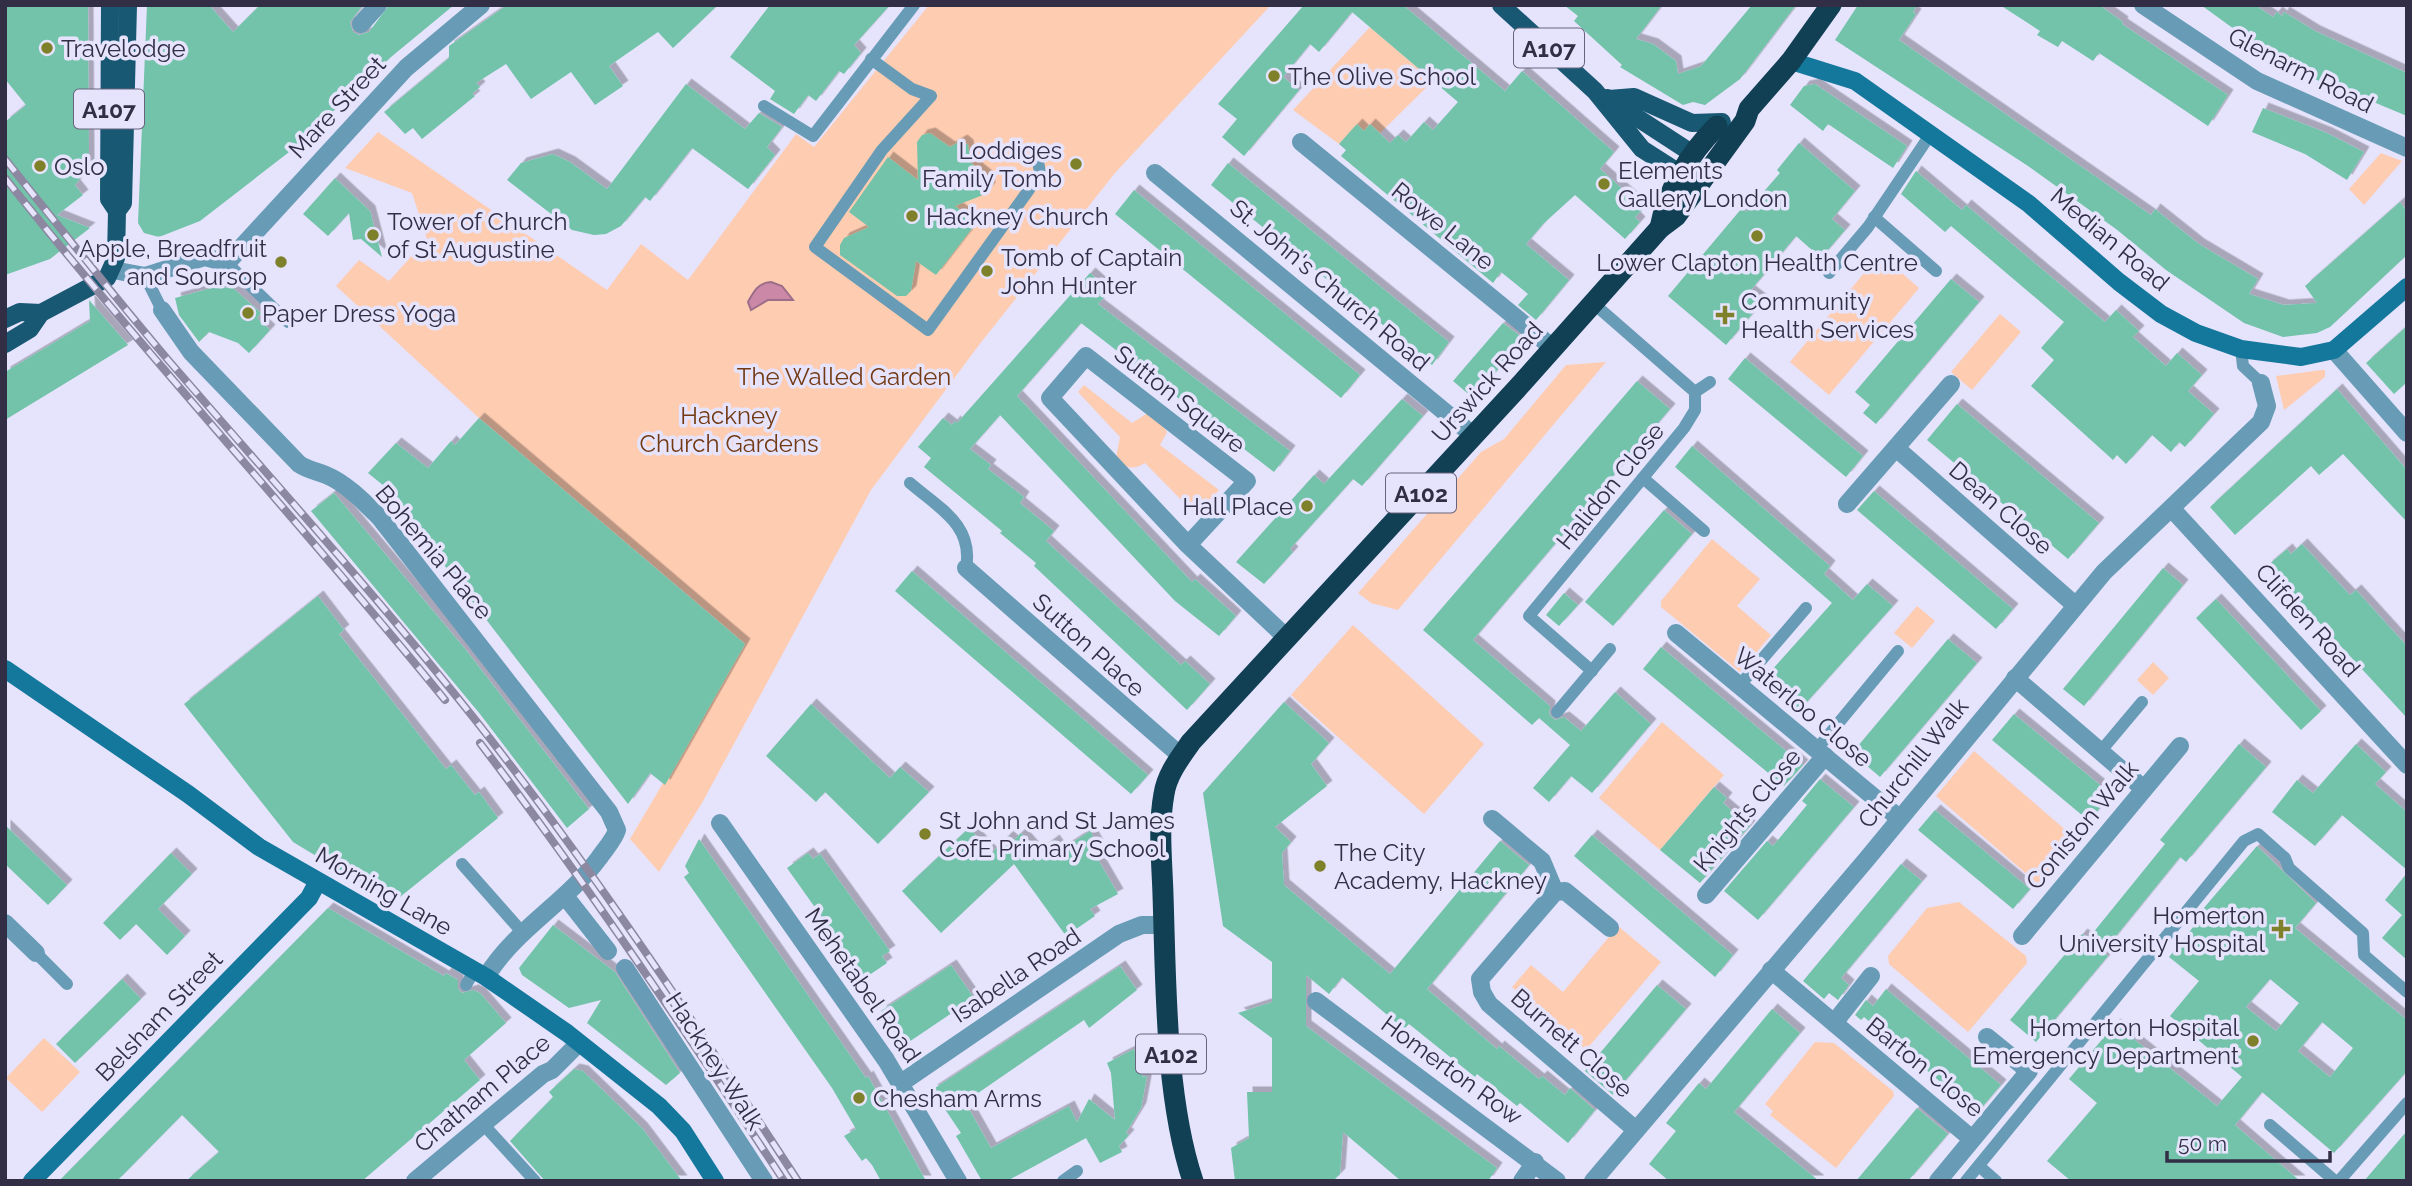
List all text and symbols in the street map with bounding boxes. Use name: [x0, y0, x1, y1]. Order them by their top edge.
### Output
street label: Glenarm Road: [2224, 21, 2378, 119]
road number: A107: [1514, 28, 1584, 68]
place label: Travelodge: [61, 34, 186, 63]
marker: Travelodge: [39, 40, 55, 56]
street label: Mare Street: [282, 50, 392, 164]
place label: The Olive School: [1288, 62, 1476, 91]
marker: The Olive School: [1266, 68, 1282, 84]
road number: A107: [74, 90, 144, 128]
place label: Loddiges Family Tomb: [922, 136, 1062, 193]
place label: Oslo: [54, 152, 104, 181]
marker: Loddiges Family Tomb: [1068, 156, 1084, 172]
place label: Elements Gallery London: [1618, 156, 1788, 213]
marker: Oslo: [32, 158, 48, 174]
street label: Rowe Lane: [1386, 176, 1500, 276]
marker: Elements Gallery London: [1596, 176, 1612, 192]
street label: Median Road: [2045, 181, 2175, 297]
street label: St. John's Church Road: [1224, 193, 1436, 377]
place label: Hackney Church: [926, 202, 1109, 231]
place label: Tower of Church of St Augustine: [387, 207, 567, 264]
marker: Hackney Church: [904, 208, 920, 224]
marker: Tower of Church of St Augustine: [365, 227, 381, 243]
marker: Lower Clapton Health Centre: [1749, 228, 1765, 244]
place label: Apple, Breadfruit and Soursop: [79, 234, 267, 291]
place label: Tomb of Captain John Hunter: [1001, 243, 1182, 300]
place label: Lower Clapton Health Centre: [1596, 248, 1918, 277]
marker: Apple, Breadfruit and Soursop: [273, 254, 289, 270]
marker: Tomb of Captain John Hunter: [979, 263, 995, 279]
place label: Community Health Services: [1741, 287, 1914, 344]
place label: Paper Dress Yoga: [262, 299, 456, 328]
marker: Paper Dress Yoga: [240, 305, 256, 321]
marker: Community Health Services: [1715, 305, 1735, 325]
street label: Urswick Road: [1425, 316, 1549, 448]
street label: Sutton Square: [1109, 339, 1251, 459]
park label: The Walled Garden: [737, 362, 951, 391]
park label: Hackney Church Gardens: [640, 401, 819, 458]
street label: Halidon Close: [1550, 417, 1670, 555]
street label: Dean Close: [1943, 455, 2059, 561]
road number: A102: [1386, 474, 1456, 512]
street label: Bohemia Place: [369, 479, 499, 625]
place label: Hall Place: [1182, 492, 1293, 521]
marker: Hall Place: [1299, 498, 1315, 514]
street label: Clifden Road: [2250, 557, 2366, 683]
street label: Sutton Place: [1027, 587, 1151, 703]
street label: Waterloo Close: [1728, 641, 1878, 773]
street label: Churchill Walk: [1852, 692, 1974, 834]
street label: Knights Close: [1687, 742, 1807, 878]
street label: Coniston Walk: [2020, 755, 2144, 895]
place label: St John and St James CofE Primary School: [939, 806, 1175, 863]
marker: St John and St James CofE Primary School: [917, 826, 933, 842]
place label: The City Academy, Hackney: [1334, 838, 1547, 895]
street label: Morning Lane: [311, 840, 457, 942]
marker: The City Academy, Hackney: [1312, 858, 1328, 874]
place label: Homerton University Hospital: [2059, 901, 2265, 958]
street label: Mehetabel Road: [799, 902, 927, 1068]
marker: Homerton University Hospital: [2271, 919, 2291, 939]
street label: Isabella Road: [946, 921, 1086, 1029]
street label: Belsham Street: [90, 945, 228, 1087]
street label: Burnett Close: [1505, 982, 1639, 1104]
street label: Hackney Walk: [660, 987, 770, 1135]
street label: Homerton Row: [1376, 1009, 1529, 1131]
street label: Barton Close: [1860, 1011, 1990, 1123]
place label: Homerton Hospital Emergency Department: [1972, 1013, 2239, 1070]
street label: Chatham Place: [408, 1028, 556, 1158]
marker: Homerton Hospital Emergency Department: [2245, 1033, 2261, 1049]
road number: A102: [1136, 1035, 1206, 1074]
place label: Chesham Arms: [873, 1084, 1042, 1113]
marker: Chesham Arms: [851, 1090, 867, 1106]
scale bar: [2167, 1120, 2330, 1164]
text: 50 m: [2178, 1131, 2227, 1156]

